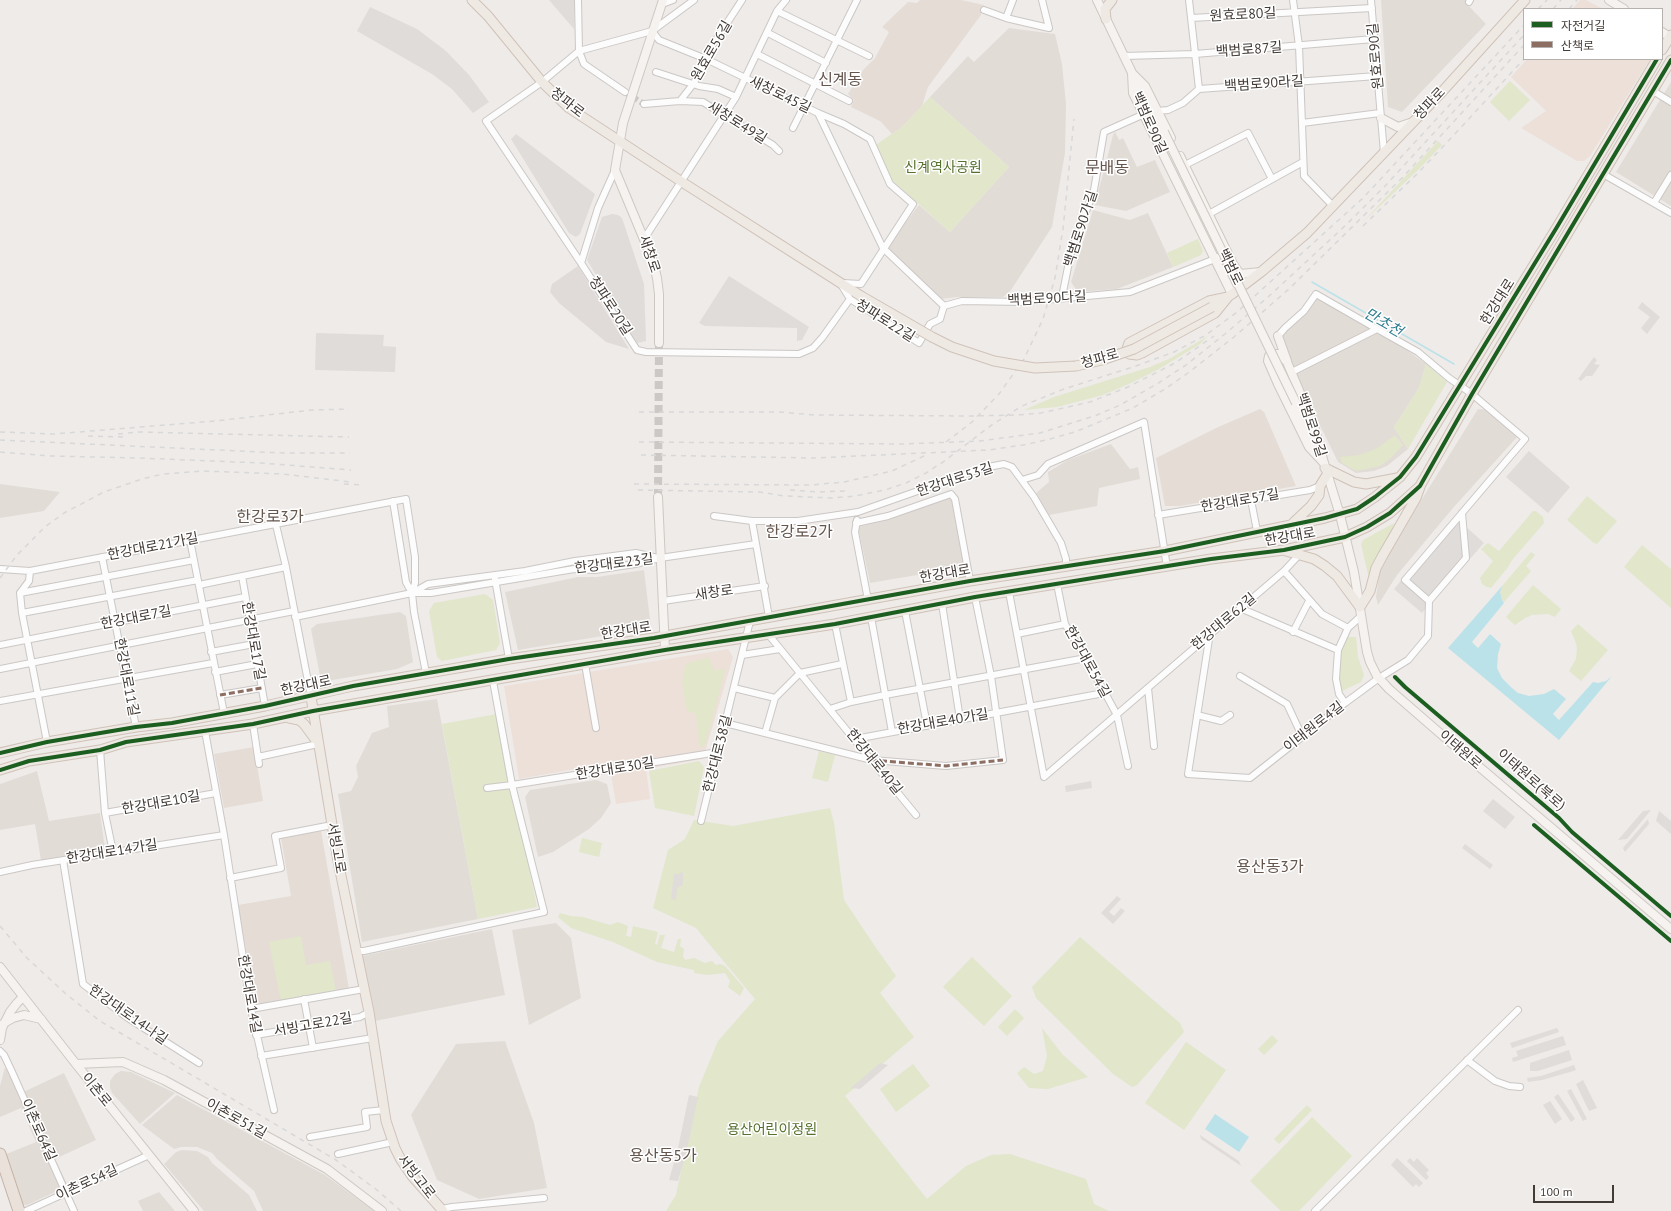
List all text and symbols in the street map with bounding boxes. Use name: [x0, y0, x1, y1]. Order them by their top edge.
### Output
street label: 원효로80길: [1209, 5, 1277, 25]
legend: [1523, 8, 1663, 60]
street label: 원효로56길: [688, 18, 736, 84]
text: 자전거길: [1561, 18, 1605, 33]
street label: 원효로90길: [1365, 22, 1387, 90]
text: 산책로: [1561, 38, 1594, 53]
street label: 백범로87길: [1215, 39, 1283, 61]
district label: 신계동: [818, 70, 862, 90]
street label: 새창로45길: [746, 73, 814, 117]
street label: 백범로90라길: [1224, 73, 1304, 95]
street label: 청파로: [547, 84, 587, 122]
street label: 청파로: [1411, 84, 1449, 124]
street label: 백범로90길: [1128, 89, 1170, 157]
street label: 새창로49길: [704, 98, 770, 148]
district label: 문배동: [1085, 158, 1129, 178]
park label: 신계역사공원: [904, 160, 982, 176]
street label: 백범로90가길: [1061, 189, 1101, 269]
street label: 새창로: [635, 233, 663, 275]
street label: 백범로: [1214, 246, 1246, 288]
street label: 청파로20길: [585, 273, 635, 339]
street label: 한강대로: [1477, 276, 1519, 328]
street label: 백범로90다길: [1007, 289, 1087, 309]
street label: 청파로22길: [852, 296, 918, 346]
water label: 만초천: [1361, 305, 1405, 341]
street label: 청파로: [1079, 346, 1121, 372]
street label: 백범로99길: [1293, 391, 1329, 459]
street label: 한강대로53길: [915, 460, 995, 500]
street label: 한강대로57길: [1199, 486, 1281, 516]
district label: 한강로3가: [236, 507, 304, 527]
district label: 한강로2가: [765, 522, 833, 542]
street label: 한강대로: [1263, 524, 1317, 550]
street label: 한강대로21가길: [106, 530, 200, 564]
street label: 한강대로23길: [573, 551, 655, 577]
street label: 한강대로: [918, 561, 972, 587]
street label: 새창로: [694, 582, 734, 604]
street label: 한강대로62길: [1188, 590, 1260, 654]
street label: 한강대로17길: [238, 600, 268, 682]
street label: 한강대로7길: [99, 603, 173, 633]
street label: 한강대로: [599, 619, 653, 643]
street label: 한강대로54길: [1060, 623, 1114, 701]
street label: 한강대로11길: [110, 636, 142, 718]
street label: 한강대로: [279, 672, 333, 700]
street label: 이태원로4길: [1280, 698, 1348, 756]
street label: 한강대로40가길: [896, 706, 990, 738]
street label: 한강대로38길: [700, 713, 736, 795]
street label: 한강대로40길: [842, 726, 906, 798]
street label: 이태원로: [1435, 727, 1485, 773]
street label: 이태원로(북로): [1493, 746, 1569, 814]
street label: 한강대로30길: [574, 754, 656, 784]
street label: 한강대로10길: [120, 788, 202, 818]
street label: 서빙고로: [323, 821, 349, 875]
street label: 한강대로14가길: [65, 836, 159, 868]
district label: 용산동3가: [1236, 857, 1304, 877]
street label: 한강대로14길: [234, 953, 264, 1035]
street label: 한강대로14나길: [85, 982, 171, 1048]
street label: 서빙고로22길: [272, 1010, 354, 1040]
street label: 이촌로: [77, 1070, 115, 1110]
street label: 이촌로51길: [203, 1095, 269, 1143]
street label: 이촌로64길: [17, 1096, 59, 1164]
park label: 용산어린이정원: [727, 1122, 817, 1138]
district label: 용산동5가: [629, 1146, 697, 1166]
street label: 서빙고로: [394, 1152, 438, 1202]
street label: 이촌로54길: [53, 1161, 121, 1205]
scale bar: [1535, 1177, 1616, 1203]
text: 100 m: [1540, 1184, 1573, 1199]

